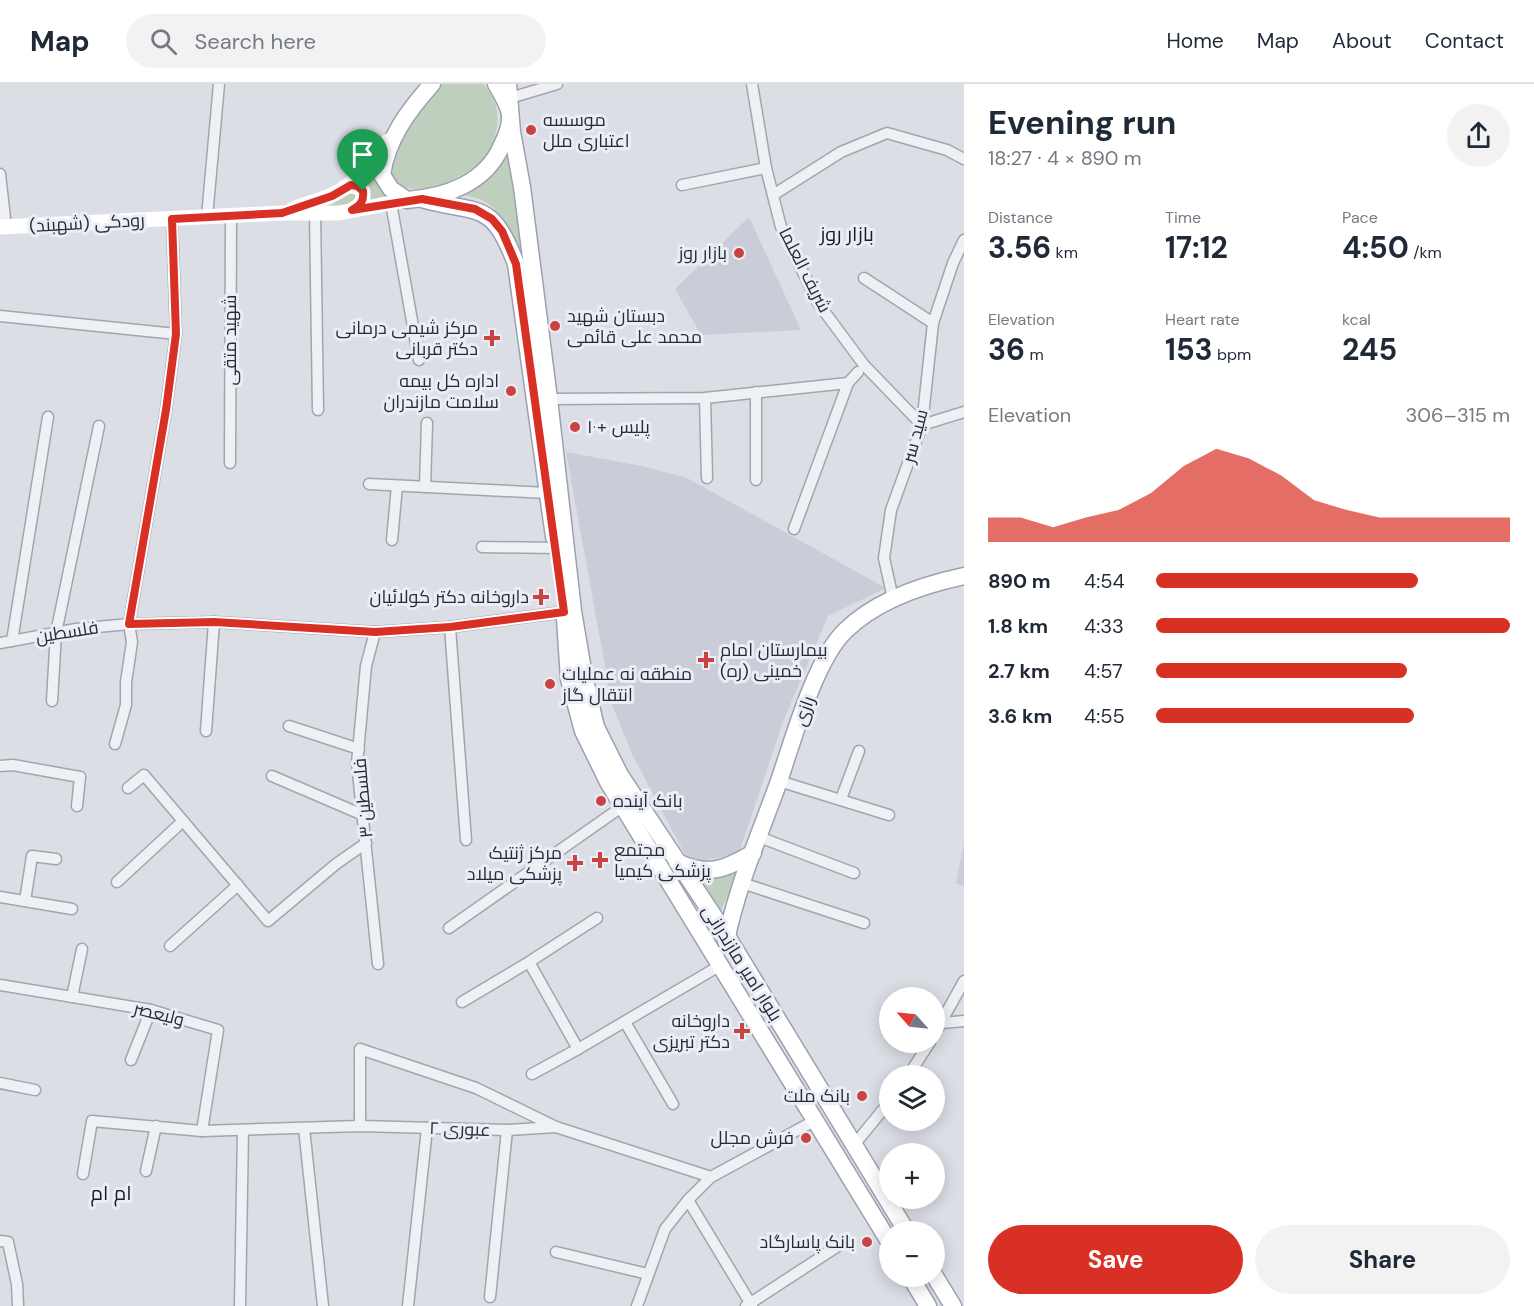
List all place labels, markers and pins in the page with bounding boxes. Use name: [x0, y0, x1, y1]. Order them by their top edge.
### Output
place label: موسسه اعتباری ملل: [543, 108, 630, 153]
marker: موسسه اعتباری ملل: [524, 123, 538, 137]
pin: [337, 129, 388, 191]
place label: بازار روز: [678, 241, 727, 265]
marker: بازار روز: [732, 246, 746, 260]
place label: دبستان شهید محمد علی قائمی: [567, 304, 702, 349]
place label: مرکز شیمی درمانی دکتر قربانی: [336, 316, 478, 361]
marker: دبستان شهید محمد علی قائمی: [548, 319, 562, 333]
marker: مرکز شیمی درمانی دکتر قربانی: [483, 329, 501, 347]
place label: اداره کل بیمه سلامت مازندران: [383, 369, 499, 414]
marker: اداره کل بیمه سلامت مازندران: [504, 384, 518, 398]
place label: پلیس +١٠: [587, 415, 650, 439]
marker: پلیس +١٠: [568, 420, 582, 434]
place label: داروخانه دکتر کولائیان: [370, 585, 529, 609]
marker: داروخانه دکتر کولائیان: [534, 590, 548, 604]
place label: بیمارستان امام خمینی (ره): [720, 638, 828, 683]
marker: بیمارستان امام خمینی (ره): [697, 651, 715, 669]
place label: منطقه نه عملیات انتقال گاز: [561, 662, 692, 707]
marker: منطقه نه عملیات انتقال گاز: [543, 677, 557, 691]
place label: بانک آینده: [613, 789, 683, 813]
marker: بانک آینده: [594, 794, 608, 808]
place label: مجتمع پزشکی کیمیا: [614, 838, 711, 883]
place label: مرکز ژنتیک پزشکی میلاد: [467, 841, 562, 886]
marker: مجتمع پزشکی کیمیا: [591, 851, 609, 869]
marker: مرکز ژنتیک پزشکی میلاد: [566, 854, 584, 872]
place label: داروخانه دکتر تبریزی: [653, 1009, 730, 1054]
marker: داروخانه دکتر تبریزی: [735, 1024, 749, 1038]
place label: بانک ملت: [784, 1084, 850, 1108]
marker: بانک ملت: [855, 1089, 869, 1103]
place label: فرش مجلل: [711, 1126, 794, 1150]
marker: فرش مجلل: [799, 1131, 813, 1145]
place label: بانک پاسارگاد: [759, 1230, 855, 1254]
marker: بانک پاسارگاد: [860, 1235, 874, 1249]

